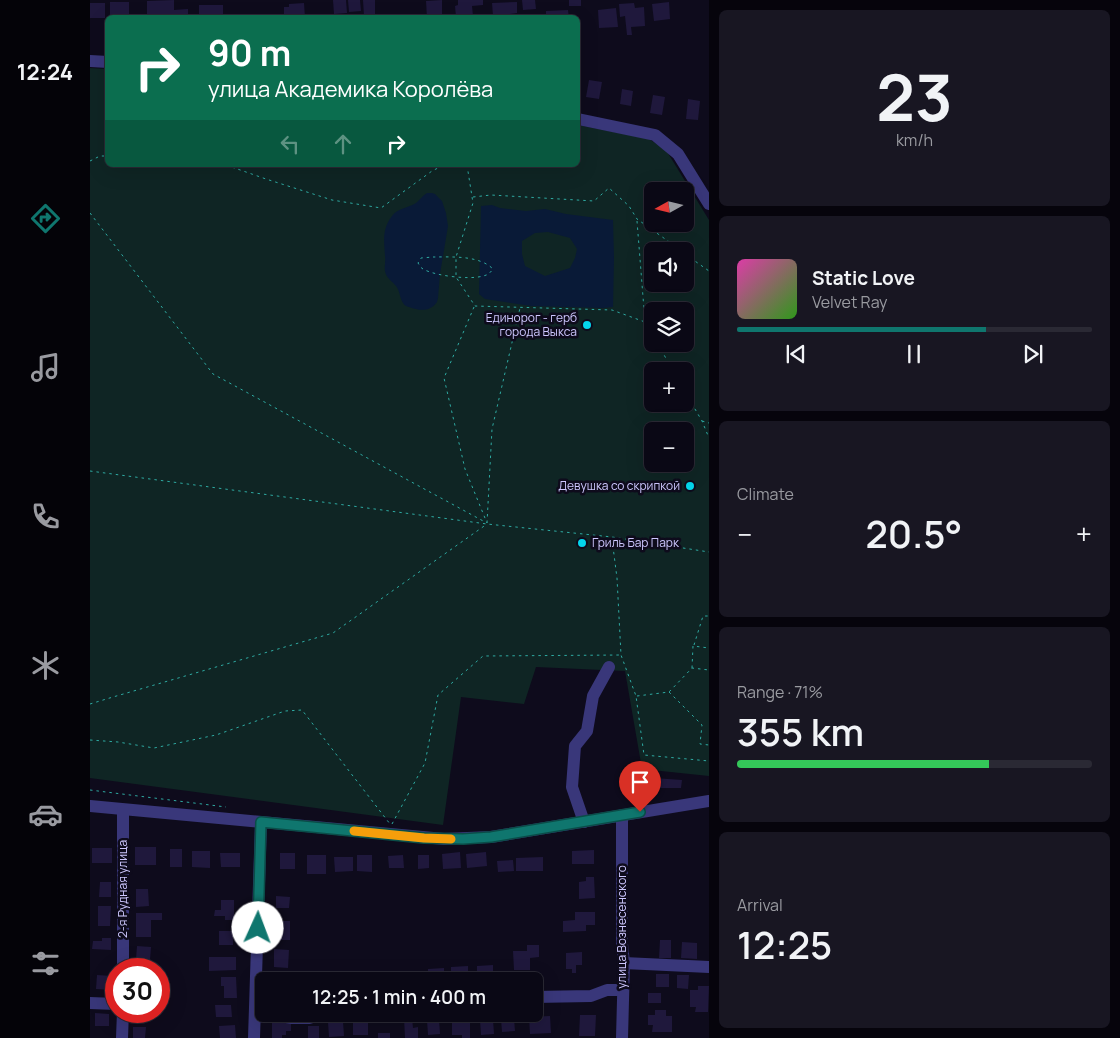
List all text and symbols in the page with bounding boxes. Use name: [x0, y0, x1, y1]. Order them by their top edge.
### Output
text: 90 m: [208, 29, 291, 77]
icon: right: [125, 35, 190, 100]
text: 23: [876, 52, 953, 141]
text: 12:24: [17, 57, 73, 87]
text: улица Академика Королёва: [208, 74, 493, 104]
text: km/h: [896, 129, 933, 151]
icon: left: [276, 130, 304, 158]
icon: ahead: [329, 130, 357, 158]
icon: right: [382, 130, 410, 158]
north arrow: [644, 182, 694, 232]
map controls: [644, 182, 694, 472]
icon: directions: [28, 201, 63, 236]
button: sound: [644, 242, 694, 292]
text: Static Love: [812, 265, 915, 291]
text: Velvet Ray: [812, 291, 888, 313]
button: layers: [644, 302, 694, 352]
place label: Единорог - герб города Выкса: [486, 309, 577, 340]
marker: Единорог - герб города Выкса: [581, 319, 593, 331]
icon: previous: [782, 340, 810, 368]
icon: pause: [900, 340, 928, 368]
icon: next: [1019, 340, 1047, 368]
icon: music: [28, 350, 63, 385]
button: +: [644, 362, 694, 412]
button: −: [644, 422, 694, 472]
place label: Девушка со скрипкой: [558, 477, 680, 494]
marker: Девушка со скрипкой: [684, 480, 696, 492]
text: Climate: [737, 483, 794, 505]
icon: phone: [28, 499, 63, 534]
text: 20.5°: [866, 507, 962, 559]
text: −: [737, 515, 752, 553]
text: +: [1076, 515, 1092, 553]
place label: Гриль Бар Парк: [592, 534, 680, 551]
marker: Гриль Бар Парк: [576, 537, 588, 549]
icon: climate: [28, 648, 63, 683]
text: Range · 71%: [737, 681, 823, 703]
text: 355 km: [737, 705, 864, 757]
pin: [619, 761, 661, 812]
icon: arrive: [626, 768, 654, 796]
icon: car: [28, 797, 63, 832]
street label: 2-я Рудная улица: [114, 840, 131, 938]
street label: улица Вознесенского: [613, 865, 630, 989]
text: Arrival: [737, 894, 783, 916]
position arrow: [231, 901, 283, 953]
text: 12:25: [737, 918, 832, 970]
icon: filters: [28, 946, 63, 981]
speed limit sign: 30: [105, 958, 170, 1023]
text: 12:25 · 1 min · 400 m: [312, 984, 486, 1010]

